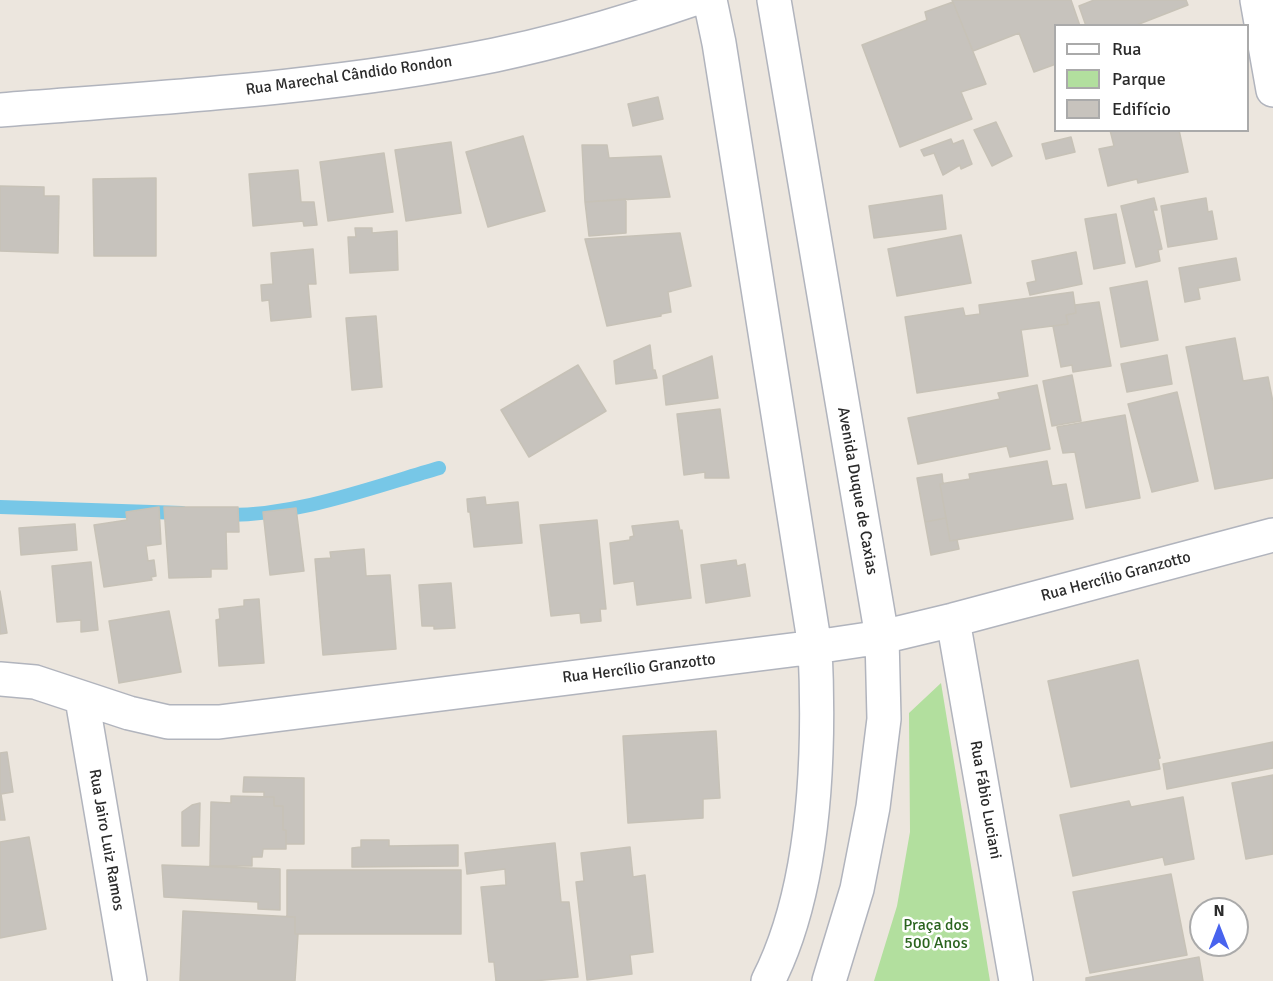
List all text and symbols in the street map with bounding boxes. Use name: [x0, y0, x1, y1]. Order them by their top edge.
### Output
legend: [1054, 24, 1249, 132]
text: Rua: [1112, 38, 1141, 60]
street label: Rua Marechal Cândido Rondon: [245, 52, 453, 100]
text: Parque: [1112, 68, 1166, 90]
text: Edifício: [1112, 98, 1171, 120]
street label: Avenida Duque de Caxias: [833, 406, 881, 576]
street label: Rua Hercílio Granzotto: [1039, 548, 1193, 606]
street label: Rua Hercílio Granzotto: [561, 650, 717, 688]
street label: Rua Fábio Luciani: [965, 739, 1005, 861]
street label: Rua Jairo Luiz Ramos: [84, 768, 128, 912]
north arrow: [1189, 897, 1249, 957]
text: N: [1213, 901, 1225, 921]
park label: Praça dos 500 Anos: [903, 916, 969, 954]

